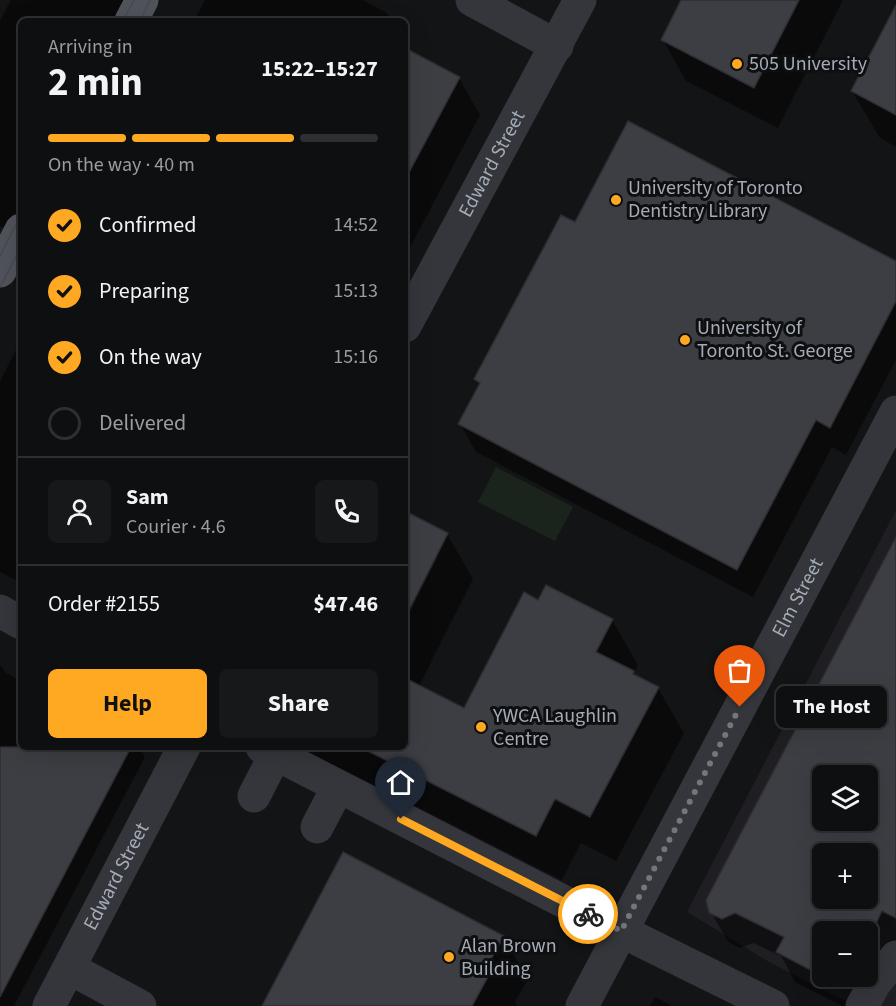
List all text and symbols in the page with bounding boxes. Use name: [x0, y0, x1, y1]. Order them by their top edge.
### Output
text: Arriving in: [48, 33, 133, 61]
place label: 505 University: [749, 50, 868, 78]
text: 15:22–15:27: [261, 53, 378, 85]
text: 2 min: [48, 55, 143, 111]
marker: 505 University: [730, 57, 744, 71]
street label: Edward Street: [452, 105, 532, 222]
text: On the way · 40 m: [48, 151, 195, 179]
place label: University of Toronto Dentistry Library: [628, 174, 803, 225]
marker: University of Toronto Dentistry Library: [609, 193, 623, 207]
icon: check: [48, 209, 81, 242]
text: Confirmed: [99, 209, 196, 241]
text: 14:52: [333, 211, 378, 239]
icon: check: [48, 275, 81, 308]
text: Preparing: [99, 275, 189, 307]
text: 15:13: [333, 277, 378, 305]
place label: University of Toronto St. George: [697, 314, 853, 365]
marker: University of Toronto St. George: [678, 333, 692, 347]
icon: check: [48, 341, 81, 374]
text: On the way: [99, 341, 202, 373]
text: 15:16: [333, 343, 378, 371]
text: Delivered: [99, 407, 186, 439]
button: person: [48, 480, 111, 543]
button: phone: [315, 480, 378, 543]
text: Sam: [126, 481, 169, 513]
text: Courier · 4.6: [126, 513, 226, 541]
street label: Elm Street: [765, 553, 831, 642]
text: Order #2155: [48, 588, 160, 620]
text: $47.46: [313, 588, 378, 620]
pin: [714, 645, 765, 707]
icon: bag: [723, 654, 756, 687]
button: Help: [48, 669, 207, 738]
button: Share: [219, 669, 378, 738]
callout: The Host: [776, 686, 887, 728]
text: The Host: [793, 693, 870, 721]
place label: YWCA Laughlin Centre: [492, 702, 617, 753]
marker: YWCA Laughlin Centre: [474, 720, 488, 734]
pin: [375, 757, 426, 819]
map controls: [812, 765, 878, 987]
button: layers: [812, 765, 878, 831]
icon: home: [384, 766, 417, 799]
street label: Edward Street: [77, 818, 156, 935]
button: +: [812, 843, 878, 909]
courier: [558, 884, 618, 944]
icon: bike: [572, 898, 605, 931]
button: −: [812, 921, 878, 987]
place label: Alan Brown Building: [461, 932, 557, 983]
marker: Alan Brown Building: [442, 950, 456, 964]

